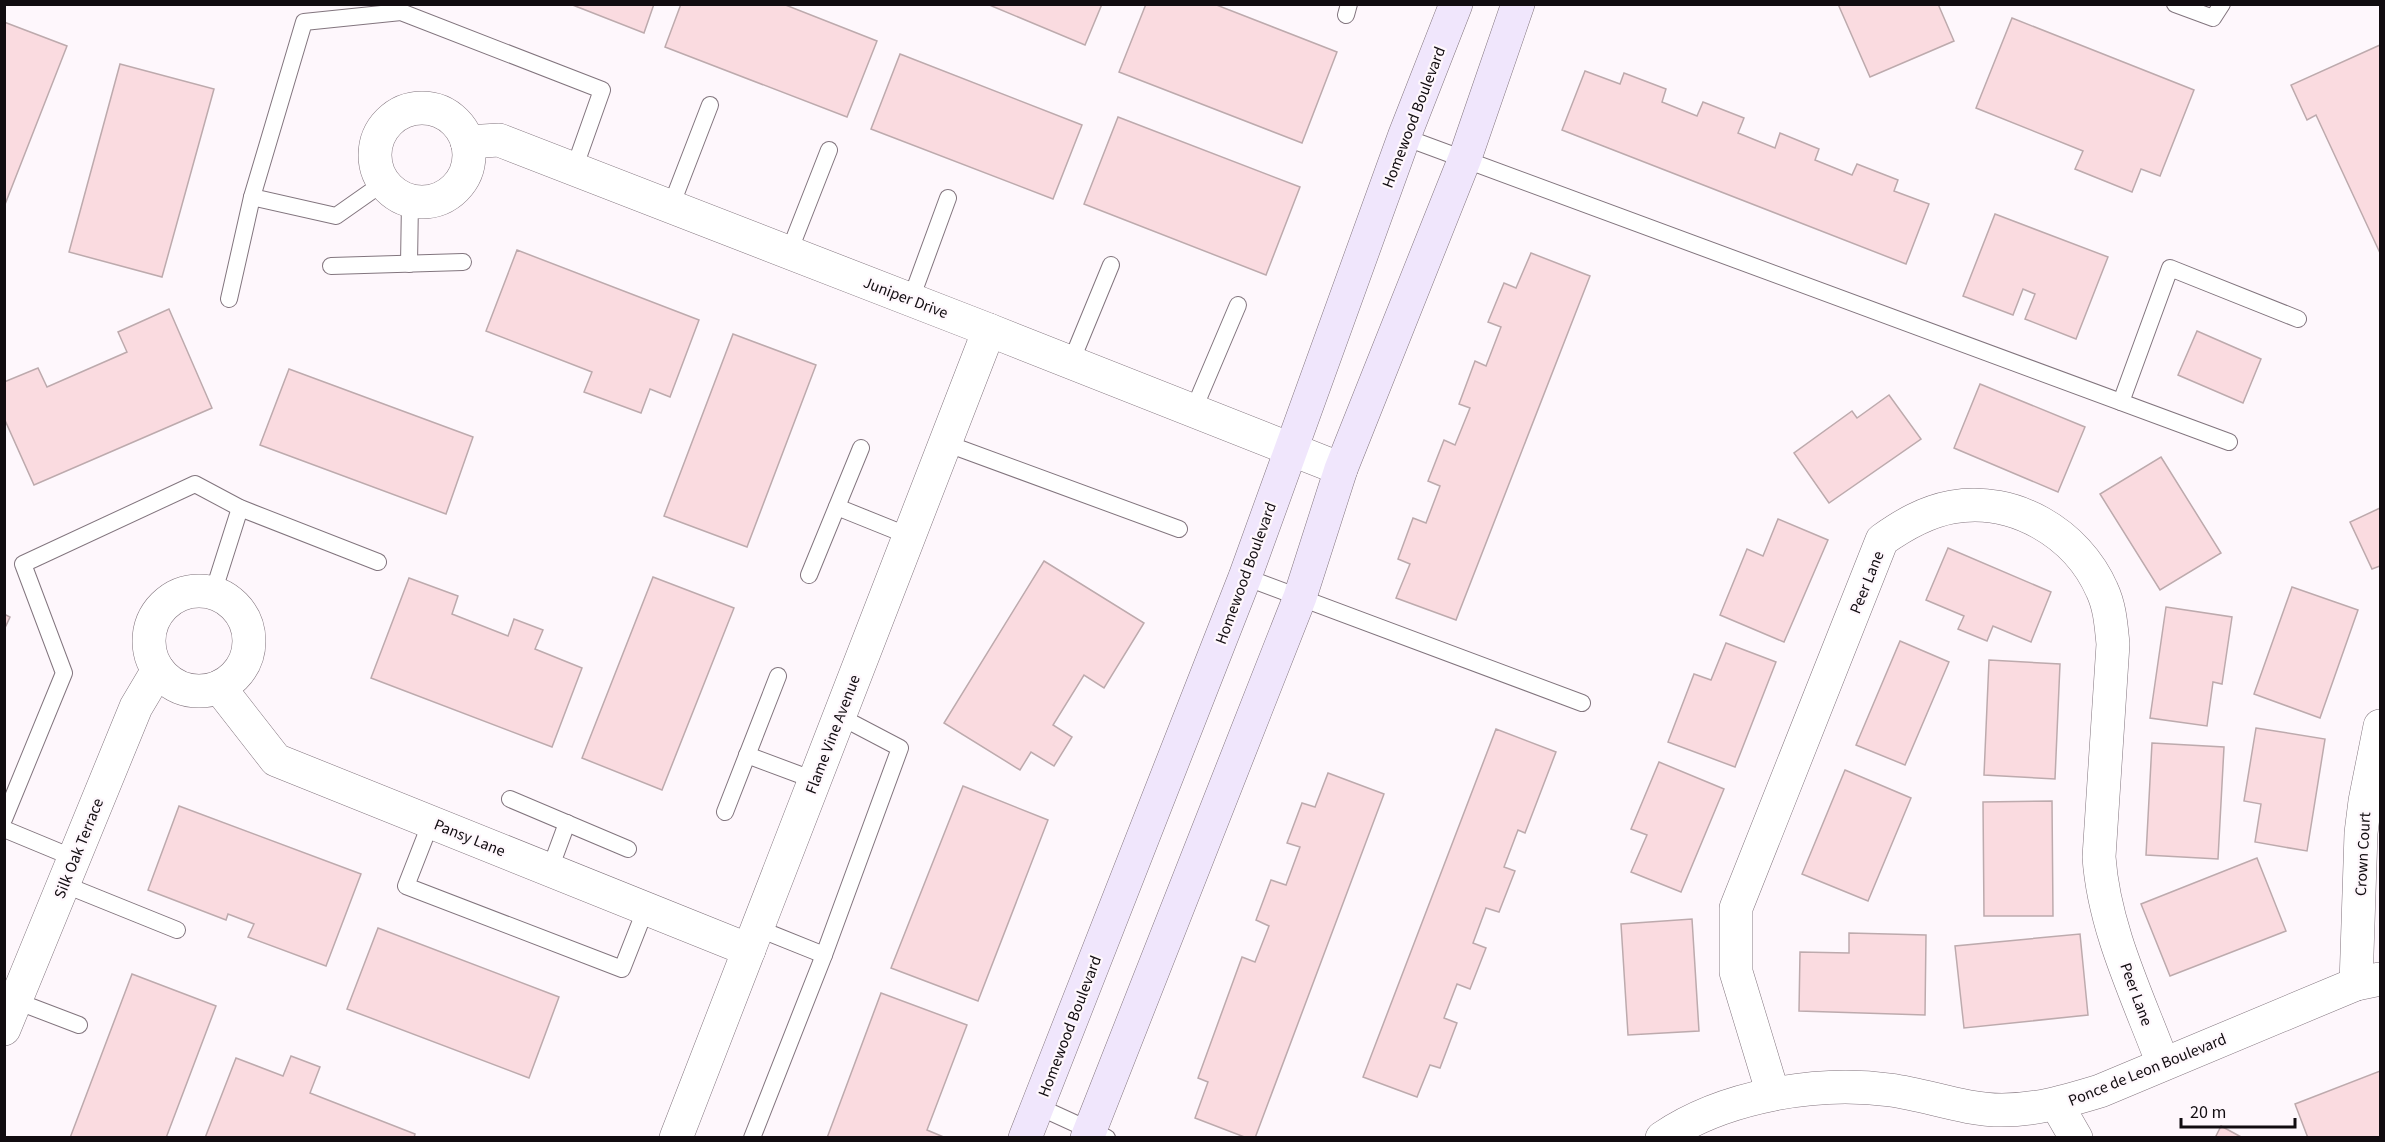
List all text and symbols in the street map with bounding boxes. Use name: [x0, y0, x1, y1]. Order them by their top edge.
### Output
street label: Homewood Boulevard: [1377, 44, 1451, 191]
street label: Juniper Drive: [860, 272, 951, 324]
street label: Homewood Boulevard: [1210, 499, 1282, 647]
street label: Peer Lane: [1844, 548, 1889, 617]
street label: Flame Vine Avenue: [800, 672, 866, 797]
street label: Silk Oak Terrace: [49, 795, 109, 902]
street label: Crown Court: [2350, 811, 2376, 897]
street label: Pansy Lane: [431, 814, 509, 862]
street label: Homewood Boulevard: [1033, 953, 1107, 1100]
street label: Peer Lane: [2114, 960, 2158, 1029]
street label: Ponce de Leon Boulevard: [2065, 1028, 2230, 1112]
scale bar: [2181, 1091, 2295, 1129]
text: 20 m: [2190, 1100, 2226, 1125]

